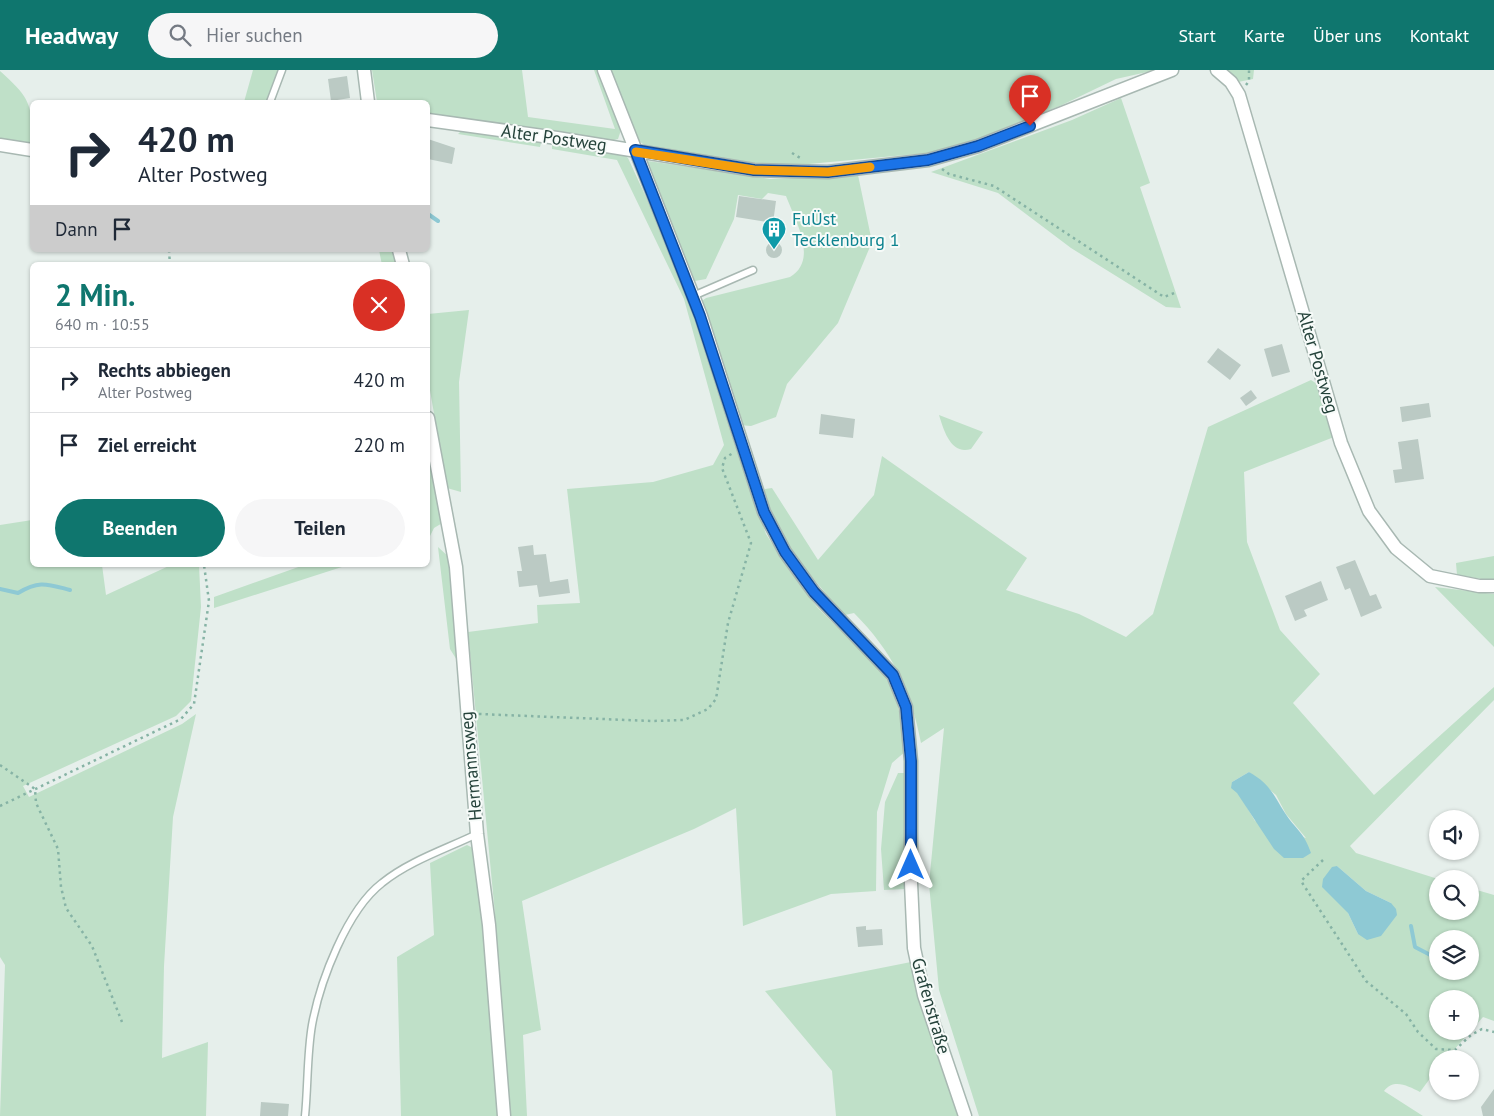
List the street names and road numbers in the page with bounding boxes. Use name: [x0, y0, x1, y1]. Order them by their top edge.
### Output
street label: Alter Postweg: [500, 119, 608, 156]
street label: Alter Postweg: [1293, 308, 1344, 416]
street label: Hermannsweg: [454, 710, 487, 822]
street label: Grafenstraße: [907, 955, 956, 1057]

